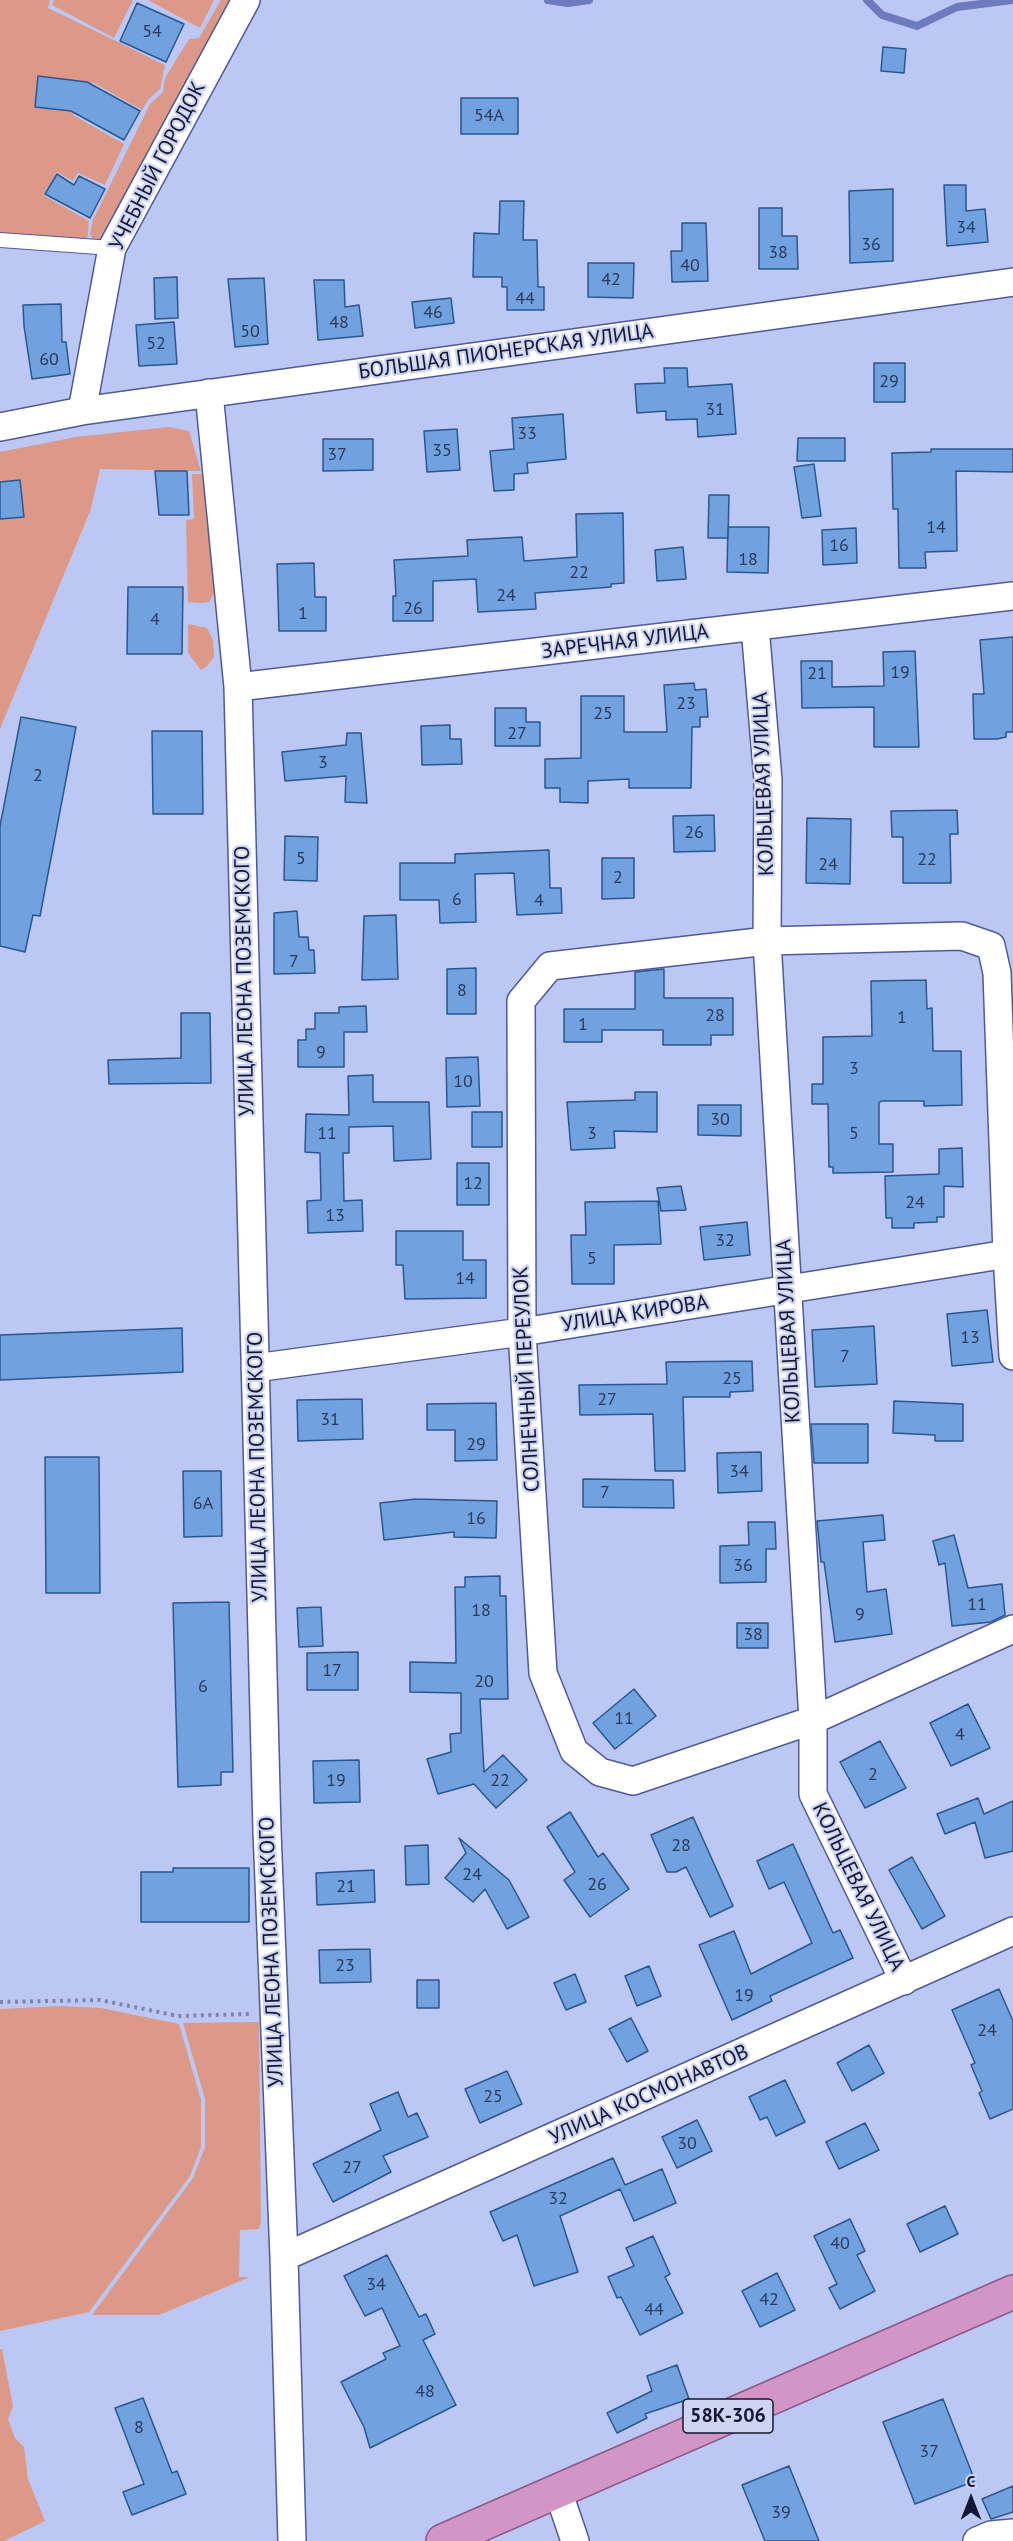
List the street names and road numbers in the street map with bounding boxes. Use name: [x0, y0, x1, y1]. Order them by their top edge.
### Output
street label: УЧЕБНЫЙ ГОРОДОК: [105, 77, 211, 255]
street label: БОЛЬШАЯ ПИОНЕРСКАЯ УЛИЦА: [357, 319, 655, 385]
street label: ЗАРЕЧНАЯ УЛИЦА: [540, 619, 710, 665]
street label: КОЛЬЦЕВАЯ УЛИЦА: [748, 691, 780, 877]
street label: УЛИЦА ЛЕОНА ПОЗЕМСКОГО: [230, 845, 260, 1117]
street label: КОЛЬЦЕВАЯ УЛИЦА: [772, 1238, 806, 1424]
street label: СОЛНЕЧНЫЙ ПЕРЕУЛОК: [508, 1265, 546, 1493]
street label: УЛИЦА КИРОВА: [560, 1290, 710, 1338]
street label: УЛИЦА ЛЕОНА ПОЗЕМСКОГО: [243, 1331, 273, 1603]
street label: КОЛЬЦЕВАЯ УЛИЦА: [806, 1799, 910, 1975]
street label: УЛИЦА ЛЕОНА ПОЗЕМСКОГО: [255, 1816, 289, 2088]
street label: УЛИЦА КОСМОНАВТОВ: [545, 2040, 753, 2150]
road number: 58К-306: [683, 2399, 773, 2433]

